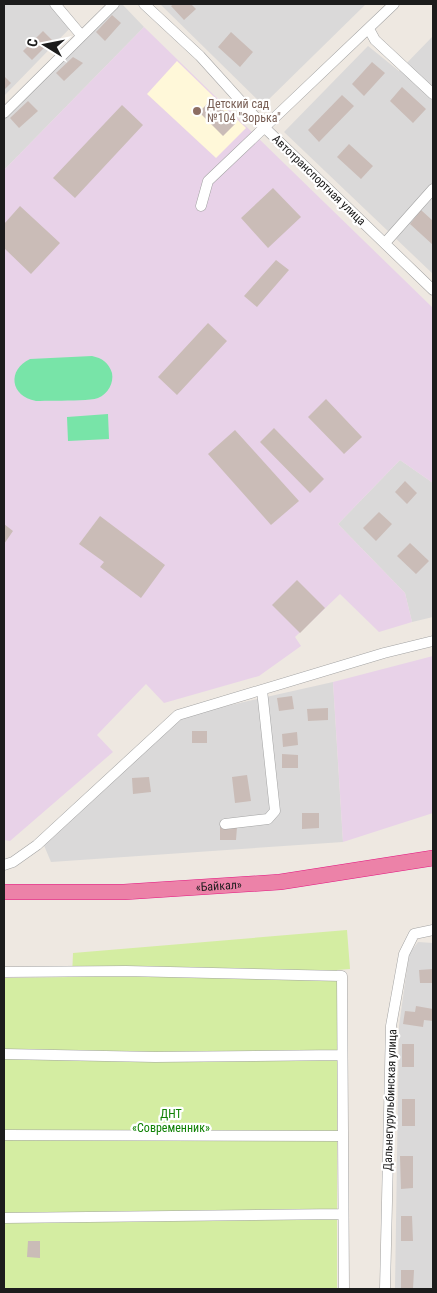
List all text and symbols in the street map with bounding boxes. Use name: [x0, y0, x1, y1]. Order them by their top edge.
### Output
north arrow: [20, 20, 70, 70]
text: С: [24, 37, 41, 48]
place label: Детский сад №104 "Зорька": [207, 97, 281, 125]
marker: Детский сад №104 "Зорька": [191, 105, 203, 117]
street label: Автотранспортная улица: [269, 132, 369, 228]
street label: «Байкал»: [195, 877, 242, 894]
street label: Дальнегурульбинская улица: [381, 1029, 399, 1171]
park label: ДНТ «Современник»: [132, 1107, 210, 1135]

